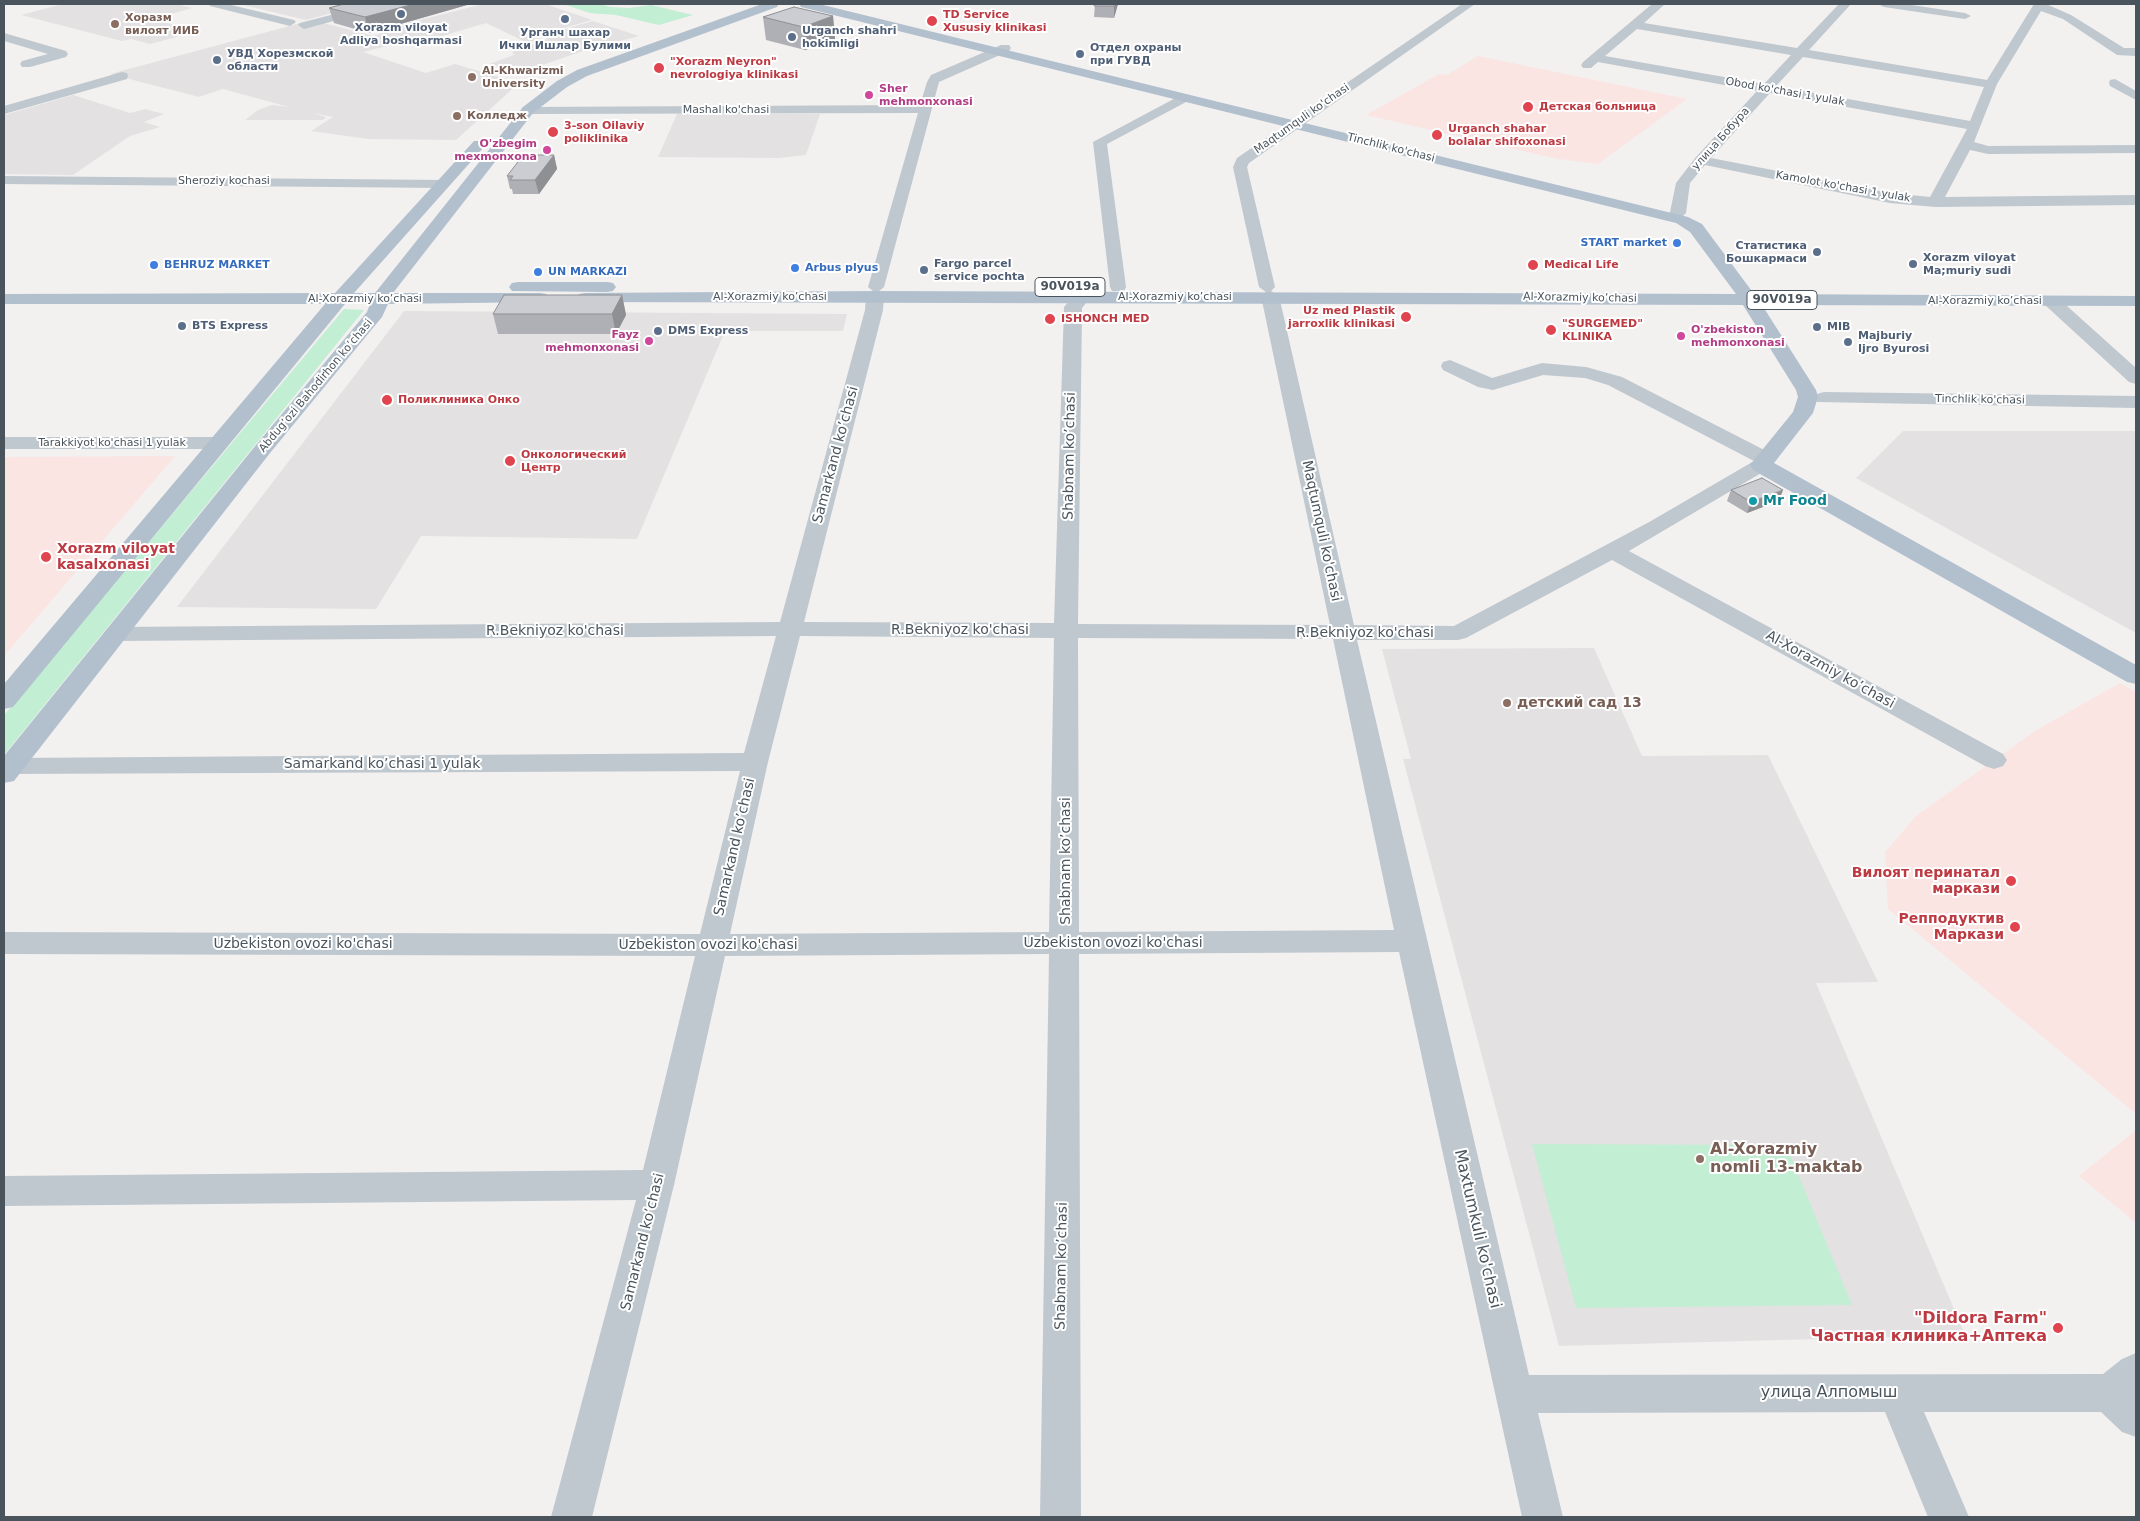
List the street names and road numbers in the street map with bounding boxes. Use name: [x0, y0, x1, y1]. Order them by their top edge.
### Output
street label: Obod ko'chasi 1 yulak: [1724, 75, 1846, 109]
street label: Maqtumquli ko'chasi: [1252, 81, 1352, 157]
street label: Mashal ko'chasi: [683, 103, 769, 117]
street label: улица Бобура: [1689, 105, 1753, 173]
street label: Tinchlik ko'chasi: [1346, 131, 1436, 165]
street label: Kamolot ko'chasi 1 yulak: [1775, 169, 1911, 205]
street label: Sheroziy kochasi: [178, 174, 270, 188]
road number: 90V019a: [1035, 278, 1105, 296]
street label: Al-Xorazmiy ko’chasi: [713, 290, 827, 304]
street label: Al-Xorazmiy ko’chasi: [1118, 290, 1232, 304]
street label: Al-Xorazmiy ko’chasi: [1523, 290, 1637, 306]
road number: 90V019a: [1747, 290, 1817, 310]
street label: Al-Xorazmiy ko’chasi: [308, 292, 422, 306]
street label: Al-Xorazmiy ko’chasi: [1928, 294, 2042, 308]
street label: Abdug’ozi Bahodirhon ko’chasi: [257, 317, 375, 455]
street label: Samarkand ko’chasi: [810, 385, 862, 525]
street label: Shabnam ko’chasi: [1060, 392, 1080, 520]
street label: Tinchlik ko'chasi: [1935, 393, 2025, 407]
street label: Tarakkiyot ko'chasi 1 yulak: [38, 436, 186, 450]
street label: Maqtumquli ko'chasi: [1298, 459, 1344, 603]
street label: R.Bekniyoz ko'chasi: [891, 622, 1029, 638]
street label: R.Bekniyoz ko'chasi: [486, 623, 624, 639]
street label: R.Bekniyoz ko'chasi: [1296, 625, 1434, 641]
street label: Al-Xorazmiy ko’chasi: [1763, 628, 1897, 712]
street label: Samarkand ko’chasi 1 yulak: [284, 756, 480, 772]
street label: Samarkand ko’chasi: [711, 776, 759, 918]
street label: Shabnam ko’chasi: [1058, 797, 1074, 925]
street label: Uzbekiston ovozi ko'chasi: [1023, 935, 1203, 951]
street label: Uzbekiston ovozi ko'chasi: [213, 936, 393, 952]
street label: Uzbekiston ovozi ko'chasi: [618, 937, 798, 953]
street label: Mаxtumkuli ko'chasi: [1449, 1148, 1505, 1310]
street label: Samarkand ko’chasi: [618, 1172, 668, 1312]
street label: Shabnam ko’chasi: [1052, 1202, 1072, 1330]
street label: улица Алпомыш: [1761, 1383, 1897, 1403]

